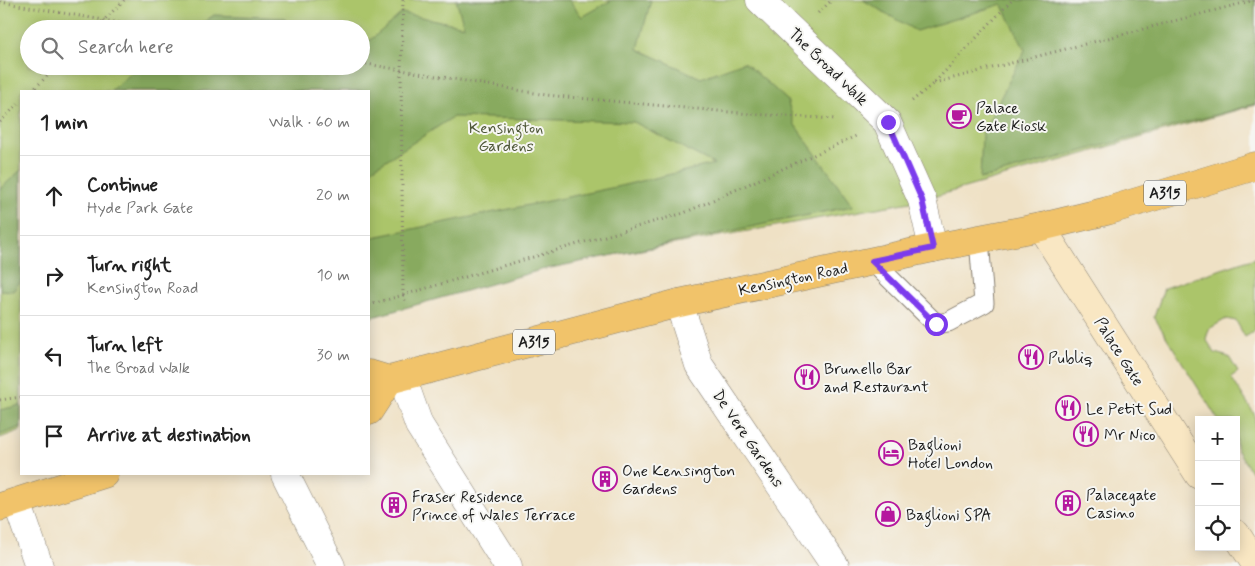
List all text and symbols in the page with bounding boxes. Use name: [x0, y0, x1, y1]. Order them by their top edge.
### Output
search box: [20, 20, 370, 75]
street label: The Broad Walk: [784, 24, 872, 110]
icon: search: [38, 34, 66, 62]
text: Search here: [78, 35, 174, 60]
place label: Palace Gate Kiosk: [976, 98, 1046, 137]
cafe icon: Palace Gate Kiosk: [946, 103, 972, 129]
text: 1 min: [40, 109, 88, 137]
route end: [877, 111, 900, 134]
text: Walk · 60 m: [269, 112, 350, 133]
park label: Kensington Gardens: [469, 118, 543, 157]
text: Continue: [87, 173, 158, 198]
road number: A315: [1144, 180, 1186, 206]
icon: ahead: [40, 182, 68, 210]
text: 20 m: [316, 185, 350, 206]
text: Hyde Park Gate: [87, 198, 193, 219]
text: Turn right: [87, 253, 171, 278]
street label: Kensington Road: [737, 258, 850, 302]
icon: right: [40, 262, 68, 290]
text: 10 m: [317, 265, 350, 286]
text: Kensington Road: [87, 278, 198, 299]
route start: [925, 313, 948, 336]
street label: Palace Gate: [1089, 313, 1148, 390]
road number: A315: [513, 330, 555, 354]
text: Turn left: [87, 333, 163, 358]
icon: left: [40, 342, 68, 370]
restaurant icon: Publiq: [1018, 344, 1044, 370]
text: 30 m: [317, 345, 350, 366]
place label: Publiq: [1048, 348, 1093, 369]
text: The Broad Walk: [87, 358, 190, 379]
place label: Brunello Bar and Restaurant: [824, 359, 929, 398]
restaurant icon: Brunello Bar and Restaurant: [794, 364, 820, 390]
street label: De Vere Gardens: [707, 386, 788, 492]
restaurant icon: Le Petit Sud: [1055, 395, 1081, 421]
place label: Le Petit Sud: [1086, 399, 1172, 420]
map controls: [1195, 416, 1240, 551]
button: +: [1195, 416, 1240, 461]
restaurant icon: Mr Nico: [1073, 421, 1099, 447]
icon: arrive: [40, 422, 68, 450]
text: Arrive at destination: [87, 423, 251, 448]
place label: Mr Nico: [1104, 425, 1156, 446]
place label: Baglioni Hotel London: [908, 435, 993, 474]
hotel icon: Baglioni Hotel London: [878, 440, 904, 466]
place label: One Kensington Gardens: [622, 461, 735, 500]
button: −: [1195, 461, 1240, 506]
building icon: One Kensington Gardens: [592, 466, 618, 492]
place label: Palacegate Casino: [1086, 485, 1157, 524]
place label: Fraser Residence Prince of Wales Terrace: [412, 487, 575, 526]
building icon: Palacegate Casino: [1055, 490, 1081, 516]
building icon: Fraser Residence Prince of Wales Terrace: [381, 492, 407, 518]
shop icon: Baglioni SPA: [875, 501, 901, 527]
place label: Baglioni SPA: [906, 505, 992, 527]
button: locate: [1195, 506, 1240, 551]

